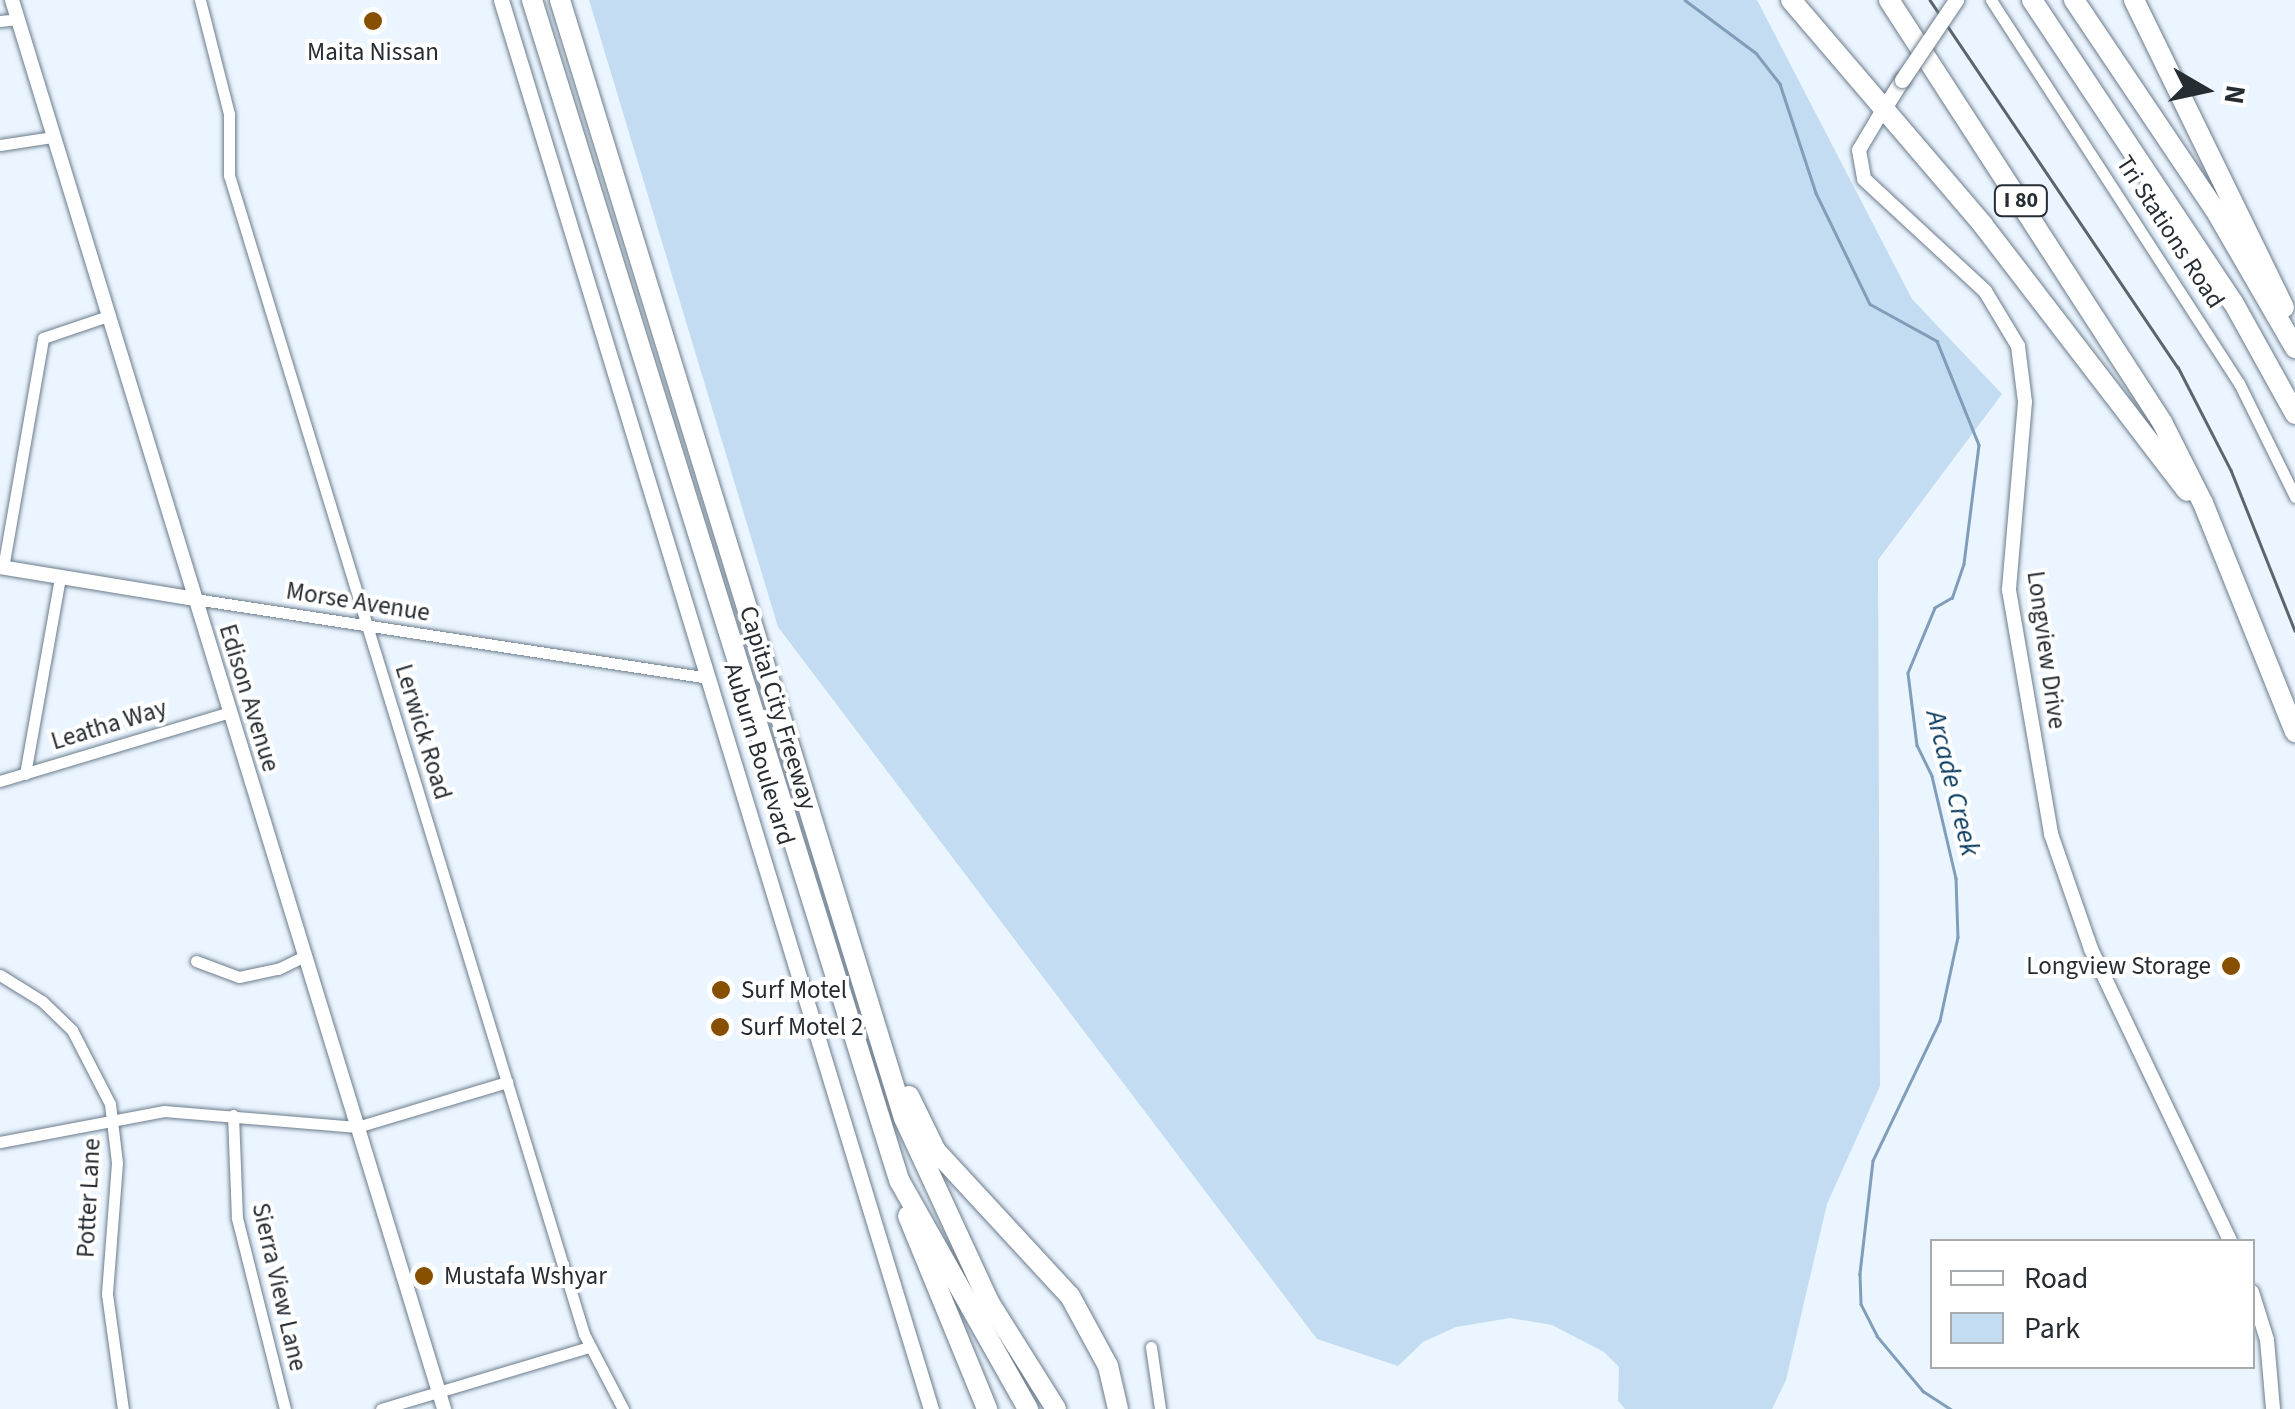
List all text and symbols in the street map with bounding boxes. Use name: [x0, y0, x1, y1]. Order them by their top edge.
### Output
marker: Maita Nissan: [362, 10, 384, 32]
place label: Maita Nissan: [307, 37, 439, 67]
north arrow: [2155, 40, 2255, 140]
text: N: [2213, 82, 2256, 107]
street label: Tri Stations Road: [2110, 150, 2230, 314]
road number: I 80: [1994, 184, 2048, 218]
street label: Longview Drive: [2020, 569, 2072, 731]
street label: Morse Avenue: [284, 576, 432, 628]
street label: Capital City Freeway: [733, 602, 823, 814]
street label: Edison Avenue: [212, 621, 286, 775]
street label: Auburn Boulevard: [717, 659, 801, 849]
street label: Lerwick Road: [388, 661, 458, 803]
street label: Leatha Way: [48, 693, 170, 757]
water label: Arcade Creek: [1919, 706, 1987, 860]
place label: Longview Storage: [2026, 951, 2211, 981]
marker: Longview Storage: [2220, 955, 2242, 977]
place label: Surf Motel: [741, 975, 847, 1005]
marker: Surf Motel: [710, 979, 732, 1001]
place label: Surf Motel 2: [740, 1012, 864, 1042]
marker: Surf Motel 2: [709, 1016, 731, 1038]
street label: Potter Lane: [71, 1137, 107, 1259]
street label: Sierra View Lane: [245, 1200, 313, 1374]
legend: [1930, 1239, 2255, 1369]
text: Road: [2024, 1257, 2088, 1300]
place label: Mustafa Wshyar: [444, 1261, 607, 1291]
marker: Mustafa Wshyar: [413, 1265, 435, 1287]
text: Park: [2024, 1307, 2080, 1350]

